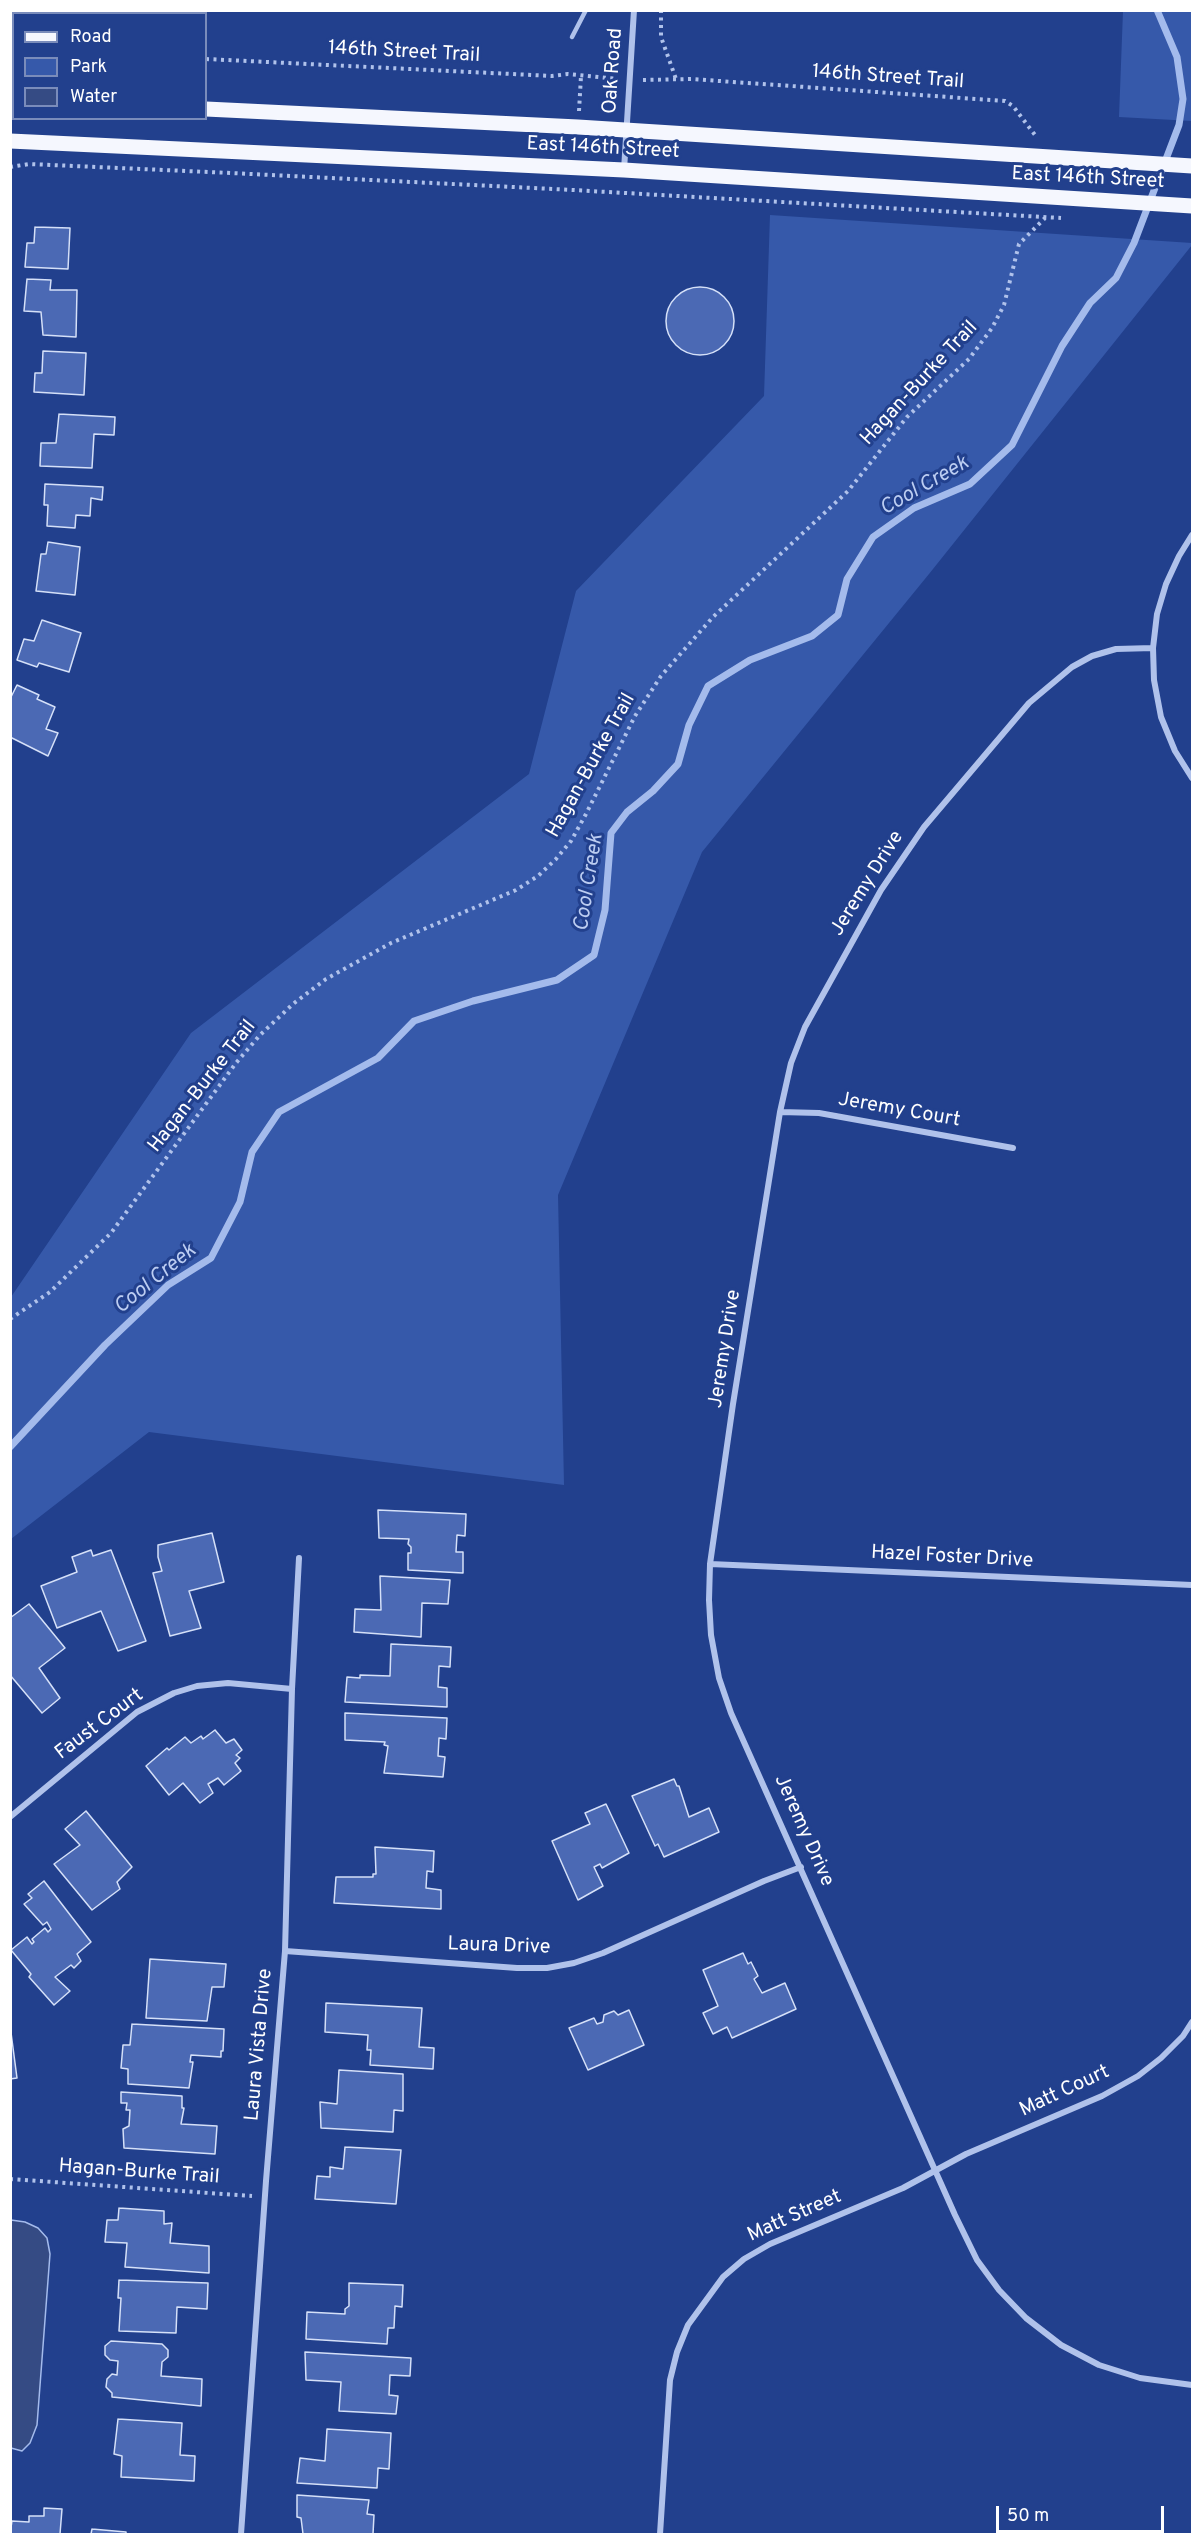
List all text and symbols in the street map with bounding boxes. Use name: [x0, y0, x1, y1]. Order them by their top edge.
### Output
legend: [12, 12, 207, 120]
text: Road: [70, 26, 112, 49]
street label: Oak Road: [599, 27, 629, 115]
street label: 146th Street Trail: [327, 37, 481, 69]
text: Park: [70, 56, 107, 79]
street label: 146th Street Trail: [811, 61, 965, 95]
text: Water: [70, 86, 117, 109]
street label: East 146th Street: [526, 133, 680, 165]
street label: East 146th Street: [1011, 163, 1165, 195]
street label: Hagan-Burke Trail: [856, 317, 984, 451]
water label: Cool Creek: [876, 452, 974, 522]
street label: Hagan-Burke Trail: [542, 690, 642, 842]
street label: Jeremy Drive: [826, 827, 910, 941]
water label: Cool Creek: [570, 833, 610, 933]
street label: Hagan-Burke Trail: [144, 1016, 262, 1158]
street label: Jeremy Court: [836, 1088, 962, 1134]
water label: Cool Creek: [110, 1239, 202, 1321]
street label: Jeremy Drive: [705, 1288, 747, 1410]
street label: Hazel Foster Drive: [870, 1542, 1034, 1574]
street label: Faust Court: [51, 1684, 149, 1766]
street label: Jeremy Drive: [768, 1771, 838, 1891]
street label: Laura Drive: [447, 1933, 551, 1961]
street label: Laura Vista Drive: [241, 1968, 279, 2122]
street label: Matt Court: [1016, 2061, 1114, 2123]
street label: Hagan-Burke Trail: [58, 2155, 220, 2191]
street label: Matt Street: [744, 2186, 846, 2248]
scale bar: [999, 2494, 1167, 2532]
text: 50 m: [1007, 2505, 1049, 2528]

